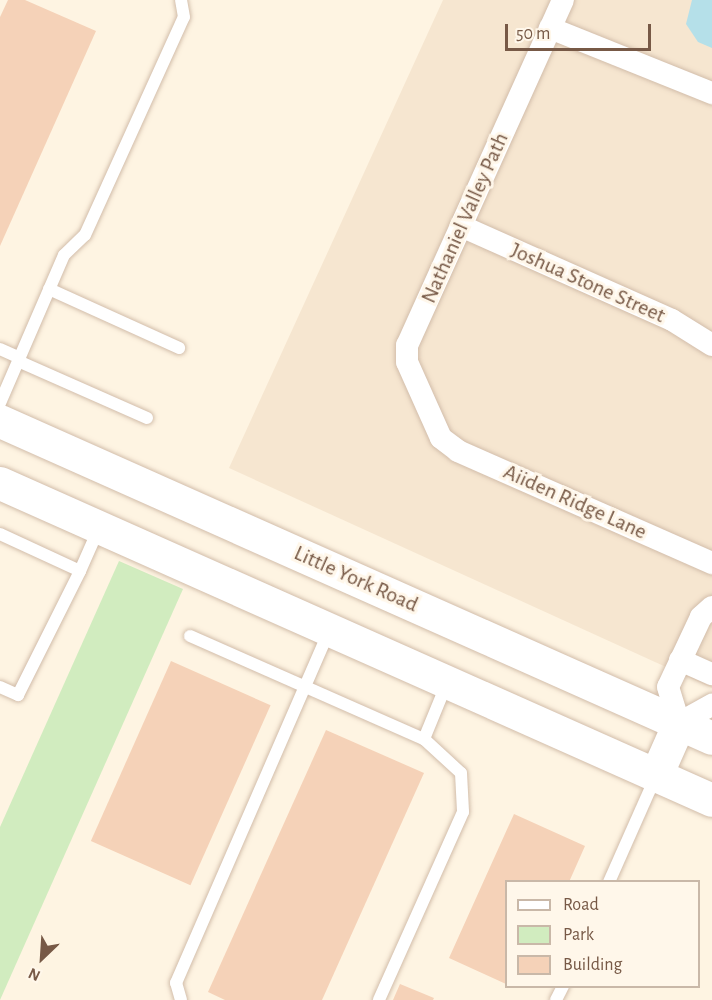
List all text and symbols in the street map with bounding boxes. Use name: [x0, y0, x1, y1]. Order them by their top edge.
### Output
scale bar: [508, 12, 654, 50]
text: 50 m: [516, 25, 550, 43]
street label: Nathaniel Valley Path: [416, 129, 514, 307]
street label: Joshua Stone Street: [507, 237, 669, 329]
street label: Aiiden Ridge Lane: [499, 459, 651, 545]
street label: Little York Road: [290, 540, 422, 618]
legend: [505, 880, 700, 988]
text: Road: [563, 896, 599, 914]
text: Park: [563, 926, 594, 944]
north arrow: [12, 928, 72, 988]
text: Building: [563, 956, 622, 974]
text: N: [26, 965, 43, 984]

